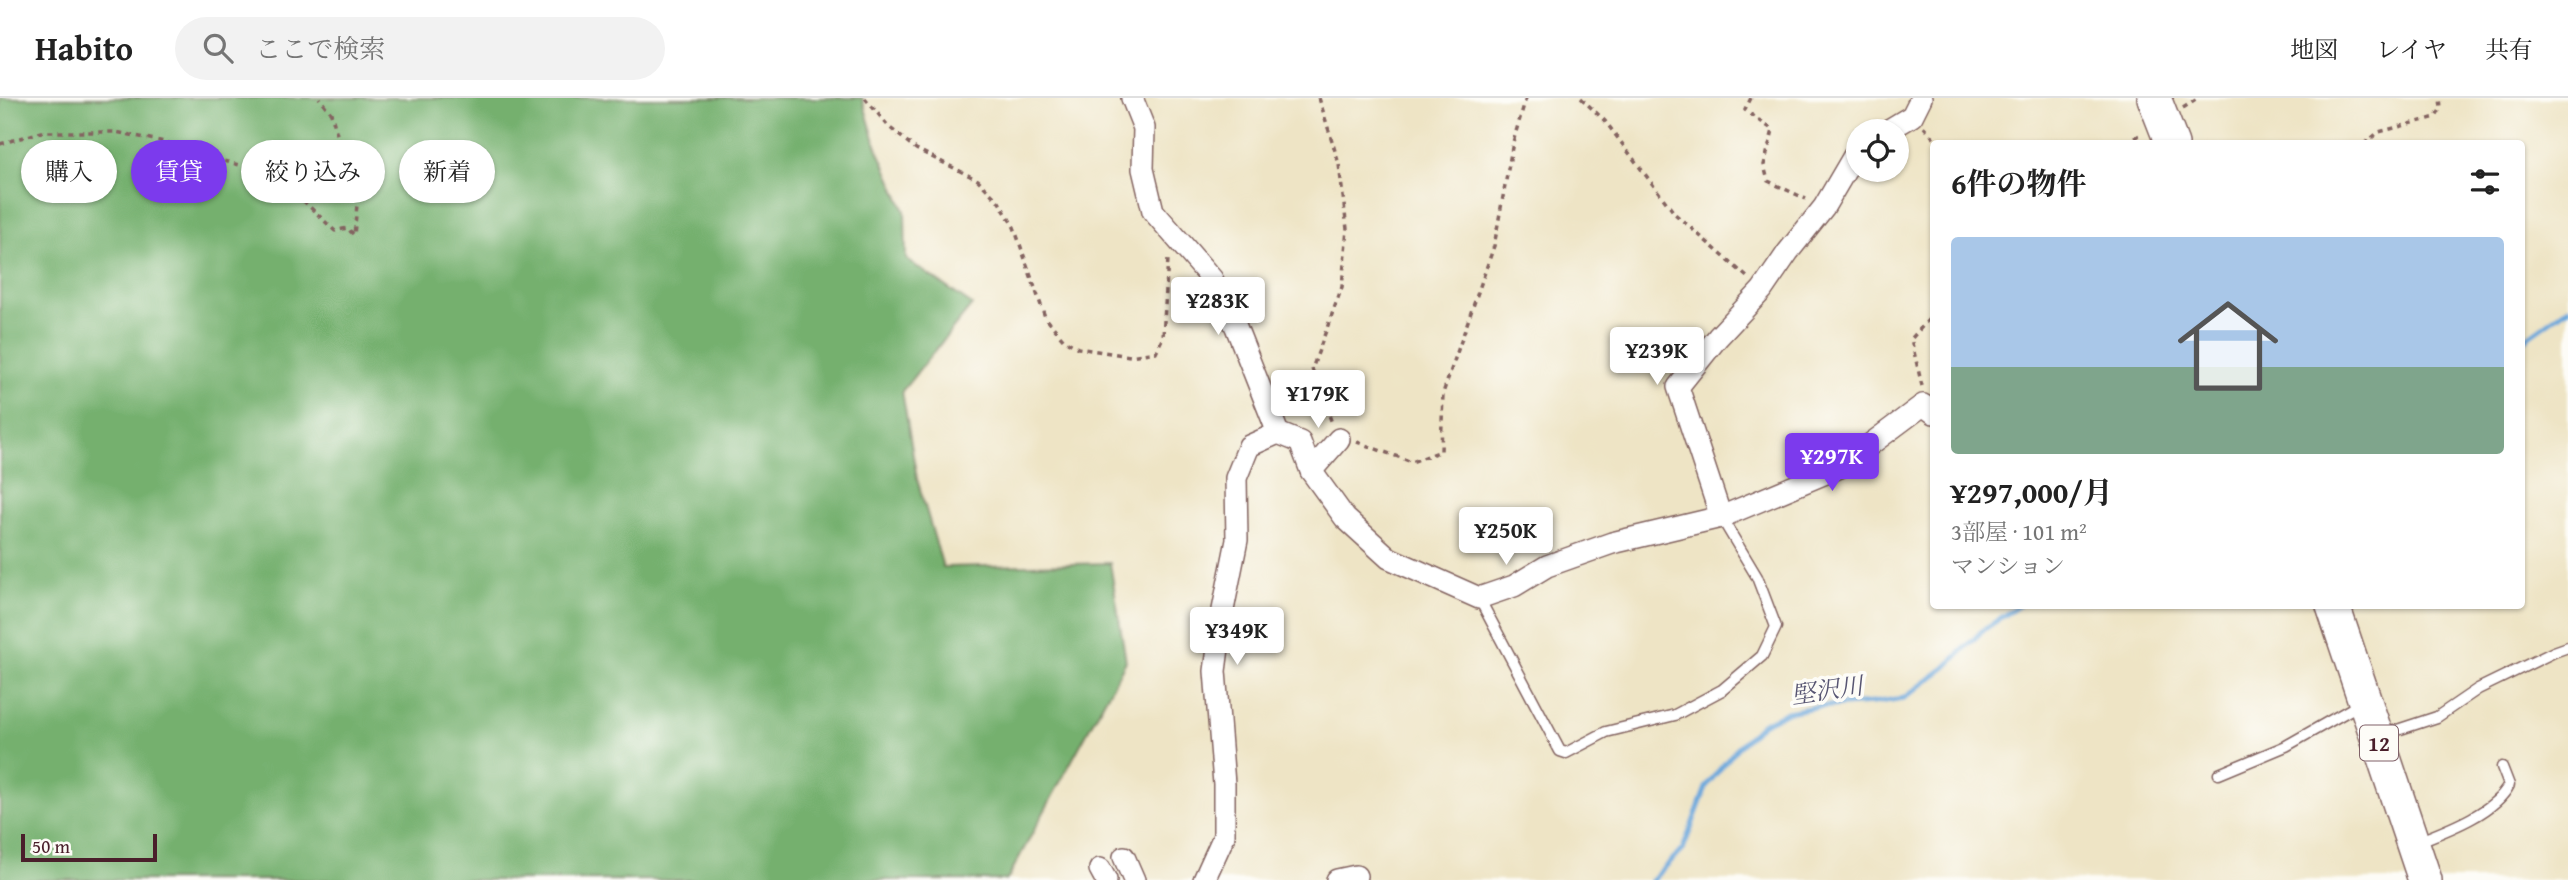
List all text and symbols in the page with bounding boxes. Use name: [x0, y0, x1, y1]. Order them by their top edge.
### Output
search box: [175, 17, 665, 80]
text: Habito: [35, 24, 133, 72]
icon: search: [199, 29, 237, 67]
text: ここで検索: [255, 29, 385, 68]
text: 地図: [2290, 32, 2338, 67]
text: レイヤ: [2376, 32, 2447, 67]
text: 共有: [2485, 32, 2533, 67]
map controls: [1846, 119, 1909, 182]
button: locate: [1846, 119, 1909, 182]
chip: 購入: [21, 140, 117, 203]
chip: 賃貸: [131, 140, 227, 203]
chip: 絞り込み: [241, 140, 385, 203]
chip: 新着: [399, 140, 495, 203]
text: 6件の物件: [1951, 161, 2087, 205]
icon: filters: [2466, 163, 2504, 201]
pin: ¥283K: [1169, 278, 1267, 337]
text: ¥283K: [1187, 283, 1249, 316]
icon: home: [2165, 283, 2291, 409]
pin: ¥239K: [1608, 328, 1706, 387]
text: ¥239K: [1626, 333, 1688, 366]
pin: ¥179K: [1269, 370, 1367, 430]
text: ¥179K: [1287, 376, 1349, 409]
pin: ¥297K: [1783, 434, 1881, 493]
text: ¥297K: [1801, 439, 1863, 472]
text: ¥297,000/月: [1951, 470, 2113, 514]
pin: ¥250K: [1457, 508, 1555, 567]
text: ¥250K: [1475, 513, 1537, 546]
text: 3部屋 · 101 m²: [1951, 515, 2087, 548]
text: マンション: [1951, 549, 2065, 582]
pin: ¥349K: [1188, 608, 1286, 667]
text: ¥349K: [1206, 613, 1268, 646]
water label: 堅沢川: [1789, 667, 1868, 712]
road number: 12: [2360, 726, 2398, 760]
scale bar: [21, 831, 158, 863]
text: 50 m: [32, 832, 70, 860]

